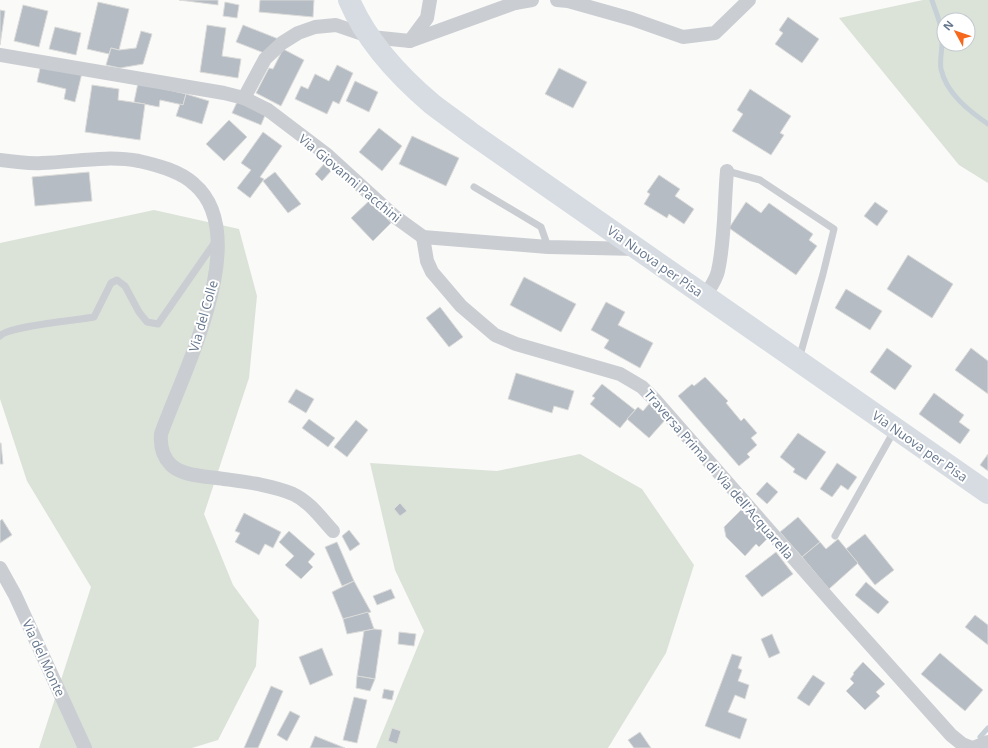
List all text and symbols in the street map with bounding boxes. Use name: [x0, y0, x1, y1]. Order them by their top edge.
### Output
north arrow: [936, 12, 976, 52]
text: N: [939, 17, 957, 34]
street label: Via Giovanni Pacchini: [295, 130, 405, 226]
street label: Via Nuova per Pisa: [604, 221, 706, 301]
street label: Via del Colle: [184, 278, 222, 354]
street label: Traversa Prima di Via dell'Acquarella: [640, 385, 798, 563]
street label: Via Nuova per Pisa: [869, 406, 971, 486]
street label: Via del Monte: [18, 617, 70, 699]

